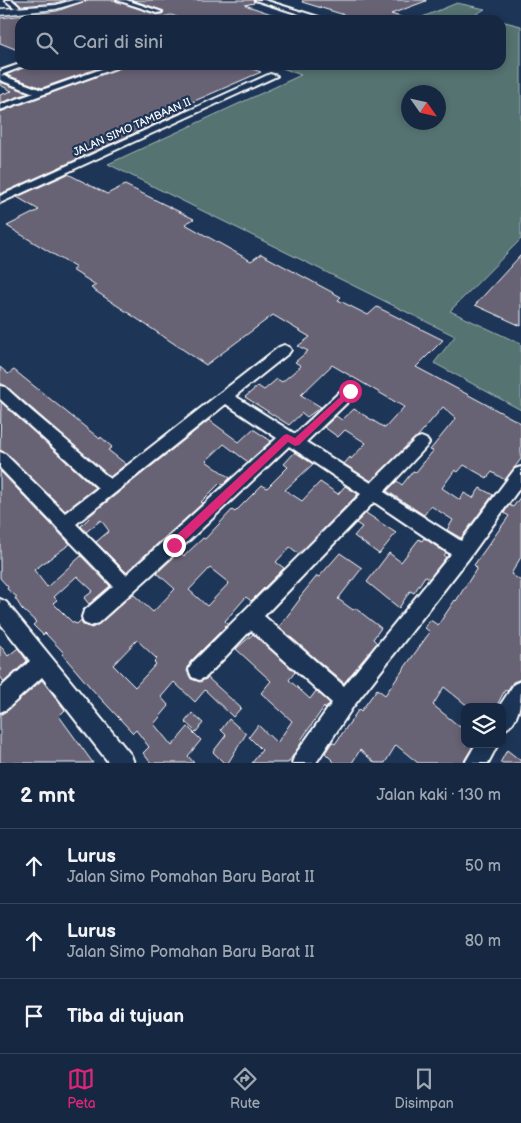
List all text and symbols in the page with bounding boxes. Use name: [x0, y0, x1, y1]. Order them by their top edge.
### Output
search box: [15, 15, 506, 70]
icon: search: [33, 29, 61, 57]
text: Cari di sini: [73, 31, 163, 54]
north arrow: [401, 85, 446, 130]
street label: JALAN SIMO TAMBAAN II: [71, 95, 193, 159]
route start: [339, 380, 362, 403]
route end: [163, 534, 186, 557]
map controls: [461, 703, 506, 748]
button: layers: [461, 703, 506, 748]
text: 2 mnt: [20, 783, 75, 808]
text: Jalan kaki · 130 m: [376, 786, 501, 805]
text: Lurus: [67, 845, 116, 868]
icon: ahead: [20, 852, 48, 880]
text: 50 m: [465, 857, 501, 876]
text: Jalan Simo Pomahan Baru Barat II: [67, 868, 314, 887]
text: Lurus: [67, 920, 116, 943]
icon: ahead: [20, 927, 48, 955]
text: 80 m: [465, 932, 501, 951]
text: Jalan Simo Pomahan Baru Barat II: [67, 943, 314, 962]
icon: arrive: [20, 1002, 48, 1030]
text: Tiba di tujuan: [67, 1005, 184, 1028]
tab: Peta: [67, 1065, 96, 1112]
tab: Rute: [230, 1065, 260, 1112]
tab: Disimpan: [395, 1065, 454, 1112]

